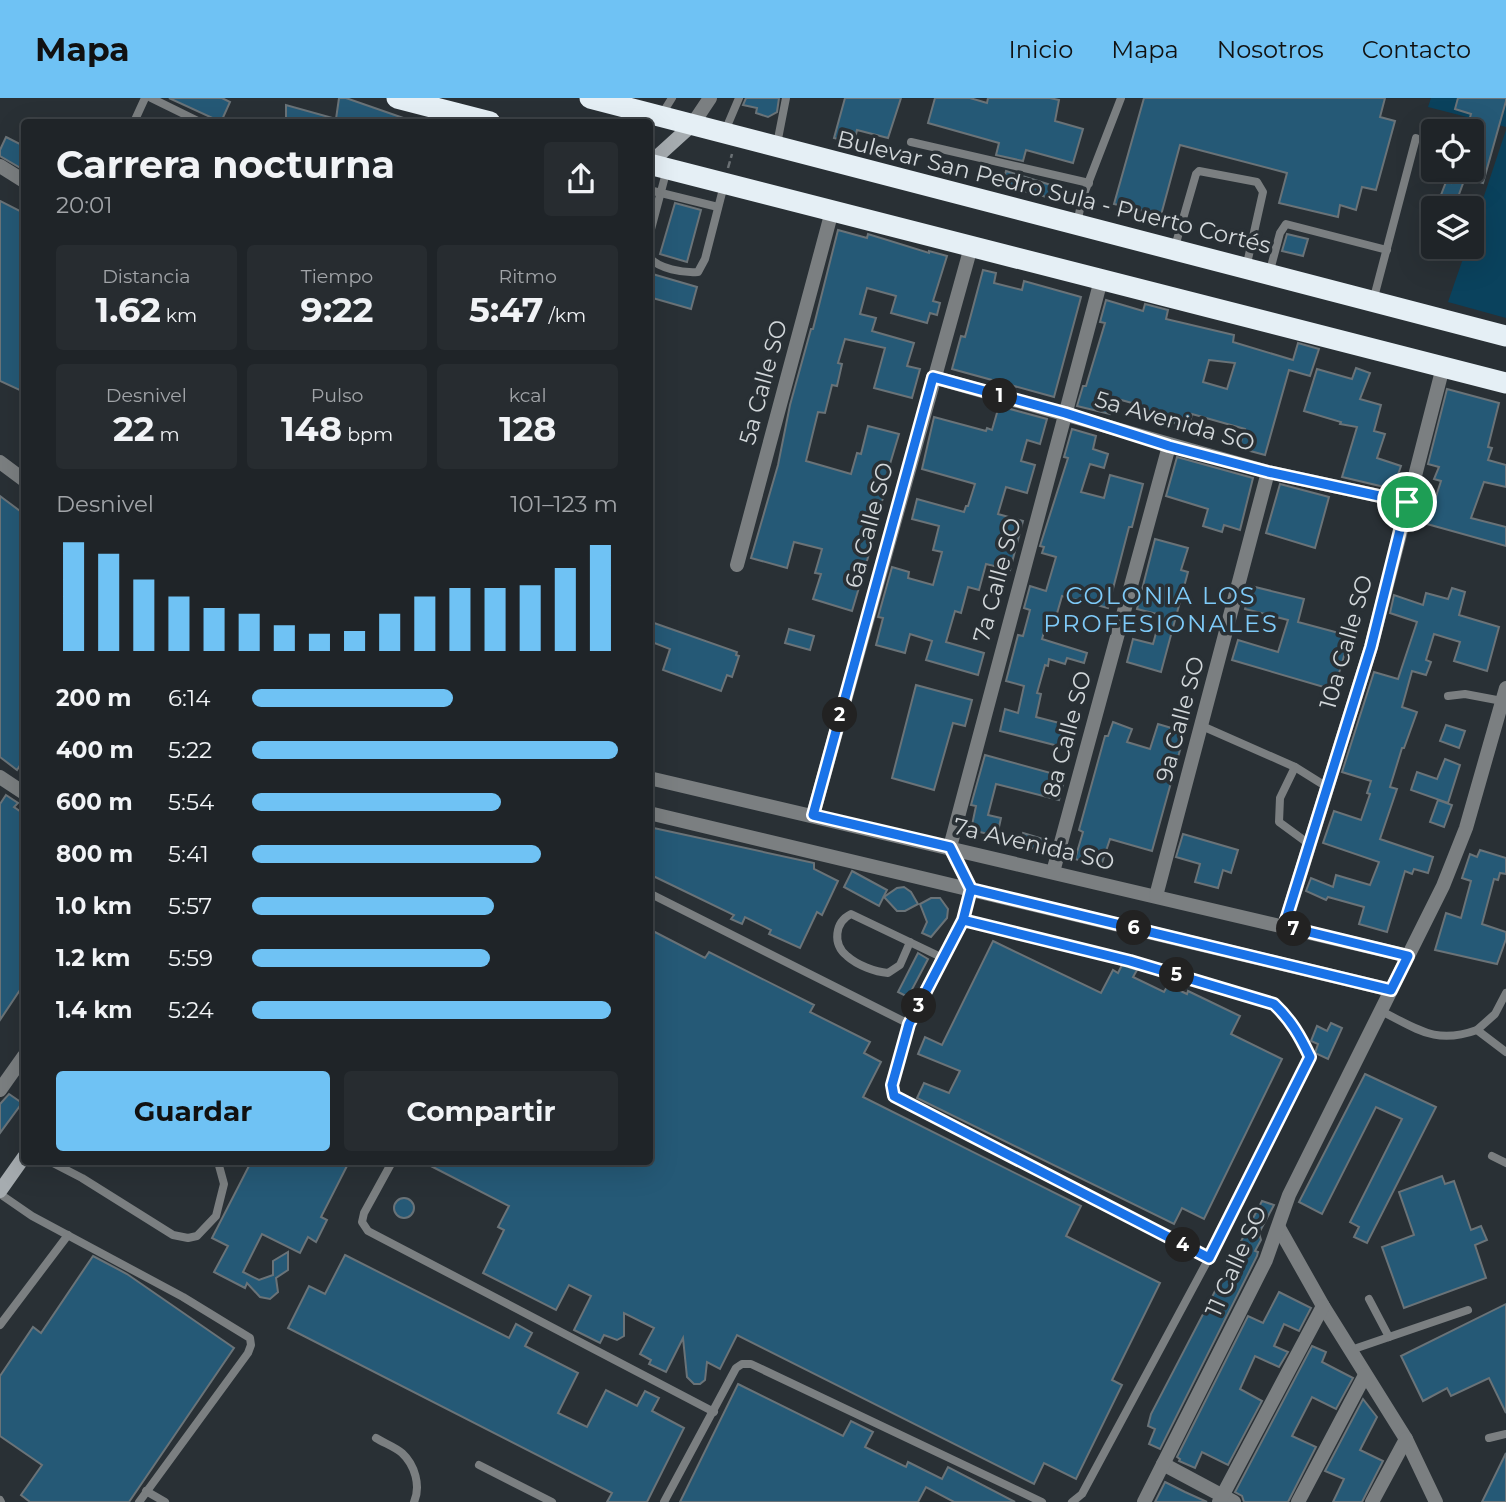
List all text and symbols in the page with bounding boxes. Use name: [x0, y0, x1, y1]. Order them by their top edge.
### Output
text: Mapa: [35, 29, 130, 69]
text: Inicio: [1008, 35, 1073, 64]
text: Mapa: [1111, 35, 1179, 64]
text: Nosotros: [1217, 35, 1324, 64]
text: Contacto: [1362, 35, 1471, 64]
map controls: [1421, 119, 1484, 259]
button: locate: [1421, 119, 1484, 182]
street label: Bulevar San Pedro Sula - Puerto Cortés: [834, 124, 1274, 260]
text: Carrera nocturna: [56, 141, 395, 188]
button: share: [544, 142, 618, 216]
text: 20:01: [56, 191, 113, 219]
button: layers: [1421, 196, 1484, 259]
text: Distancia: [102, 265, 191, 288]
text: Tiempo: [301, 265, 373, 288]
text: Ritmo: [498, 265, 557, 288]
text: 1.62: [95, 288, 161, 331]
text: 9:22: [301, 288, 373, 331]
text: 5:47: [469, 288, 543, 331]
text: km: [161, 304, 197, 327]
text: /km: [543, 304, 586, 327]
street label: 5a Calle SO: [733, 317, 793, 447]
pin: 1: [982, 378, 1018, 414]
text: Desnivel: [106, 384, 187, 407]
text: Pulso: [311, 384, 363, 407]
text: kcal: [509, 384, 547, 407]
text: 1: [996, 384, 1003, 407]
street label: 5a Avenida SO: [1092, 385, 1258, 457]
text: 22: [113, 407, 154, 450]
text: 148: [281, 407, 342, 450]
text: 128: [499, 407, 556, 450]
text: m: [154, 423, 180, 446]
text: bpm: [342, 423, 393, 446]
street label: 6a Calle SO: [839, 459, 899, 591]
pin: [1377, 472, 1437, 532]
icon: arrive: [1388, 483, 1426, 521]
text: Desnivel: [56, 490, 154, 518]
text: 101–123 m: [510, 490, 618, 518]
street label: 7a Calle SO: [967, 515, 1027, 645]
street label: 10a Calle SO: [1313, 572, 1379, 712]
district label: COLONIA LOS PROFESIONALES: [1043, 581, 1279, 638]
street label: 9a Calle SO: [1150, 653, 1210, 785]
street label: 8a Calle SO: [1037, 668, 1097, 800]
text: 200 m: [56, 684, 131, 712]
text: 6:14: [168, 684, 210, 712]
pin: 2: [822, 698, 858, 732]
text: 2: [834, 703, 845, 726]
text: 400 m: [56, 736, 134, 764]
text: 5:22: [168, 736, 212, 764]
text: 600 m: [56, 788, 133, 816]
text: 5:54: [168, 788, 214, 816]
street label: 7a Avenida SO: [951, 812, 1117, 876]
text: 800 m: [56, 840, 133, 868]
text: 5:41: [168, 840, 209, 868]
text: 1.0 km: [56, 892, 132, 920]
text: 5:57: [168, 892, 212, 920]
pin: 6: [1116, 910, 1152, 946]
pin: 7: [1276, 912, 1312, 946]
text: 6: [1127, 916, 1140, 939]
text: 7: [1288, 917, 1299, 940]
text: 1.2 km: [56, 944, 130, 972]
text: 5:59: [168, 944, 213, 972]
pin: 5: [1160, 958, 1194, 992]
text: 5: [1171, 963, 1182, 986]
pin: 3: [902, 988, 936, 1024]
text: 3: [913, 994, 924, 1017]
text: 1.4 km: [56, 996, 133, 1024]
text: 5:24: [168, 996, 214, 1024]
button: Guardar: [56, 1071, 330, 1151]
button: Compartir: [344, 1071, 618, 1151]
street label: 11 Calle SO: [1199, 1201, 1273, 1321]
pin: 4: [1166, 1228, 1200, 1262]
text: 4: [1176, 1233, 1189, 1256]

